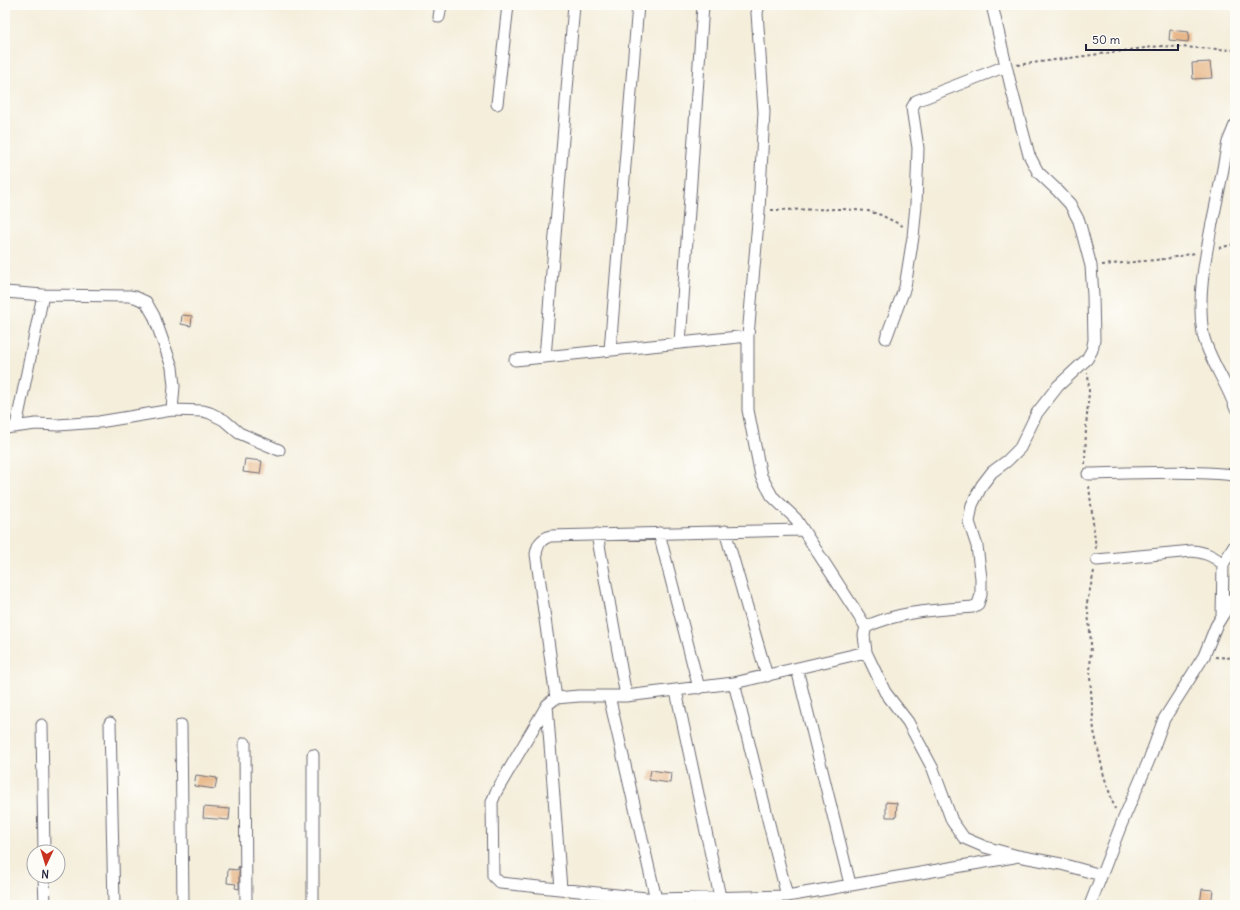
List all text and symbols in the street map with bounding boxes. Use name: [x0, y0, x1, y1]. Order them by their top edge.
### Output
scale bar: [1086, 26, 1178, 52]
text: 50 m: [1092, 32, 1121, 47]
north arrow: [26, 844, 66, 884]
text: N: [41, 867, 50, 881]

